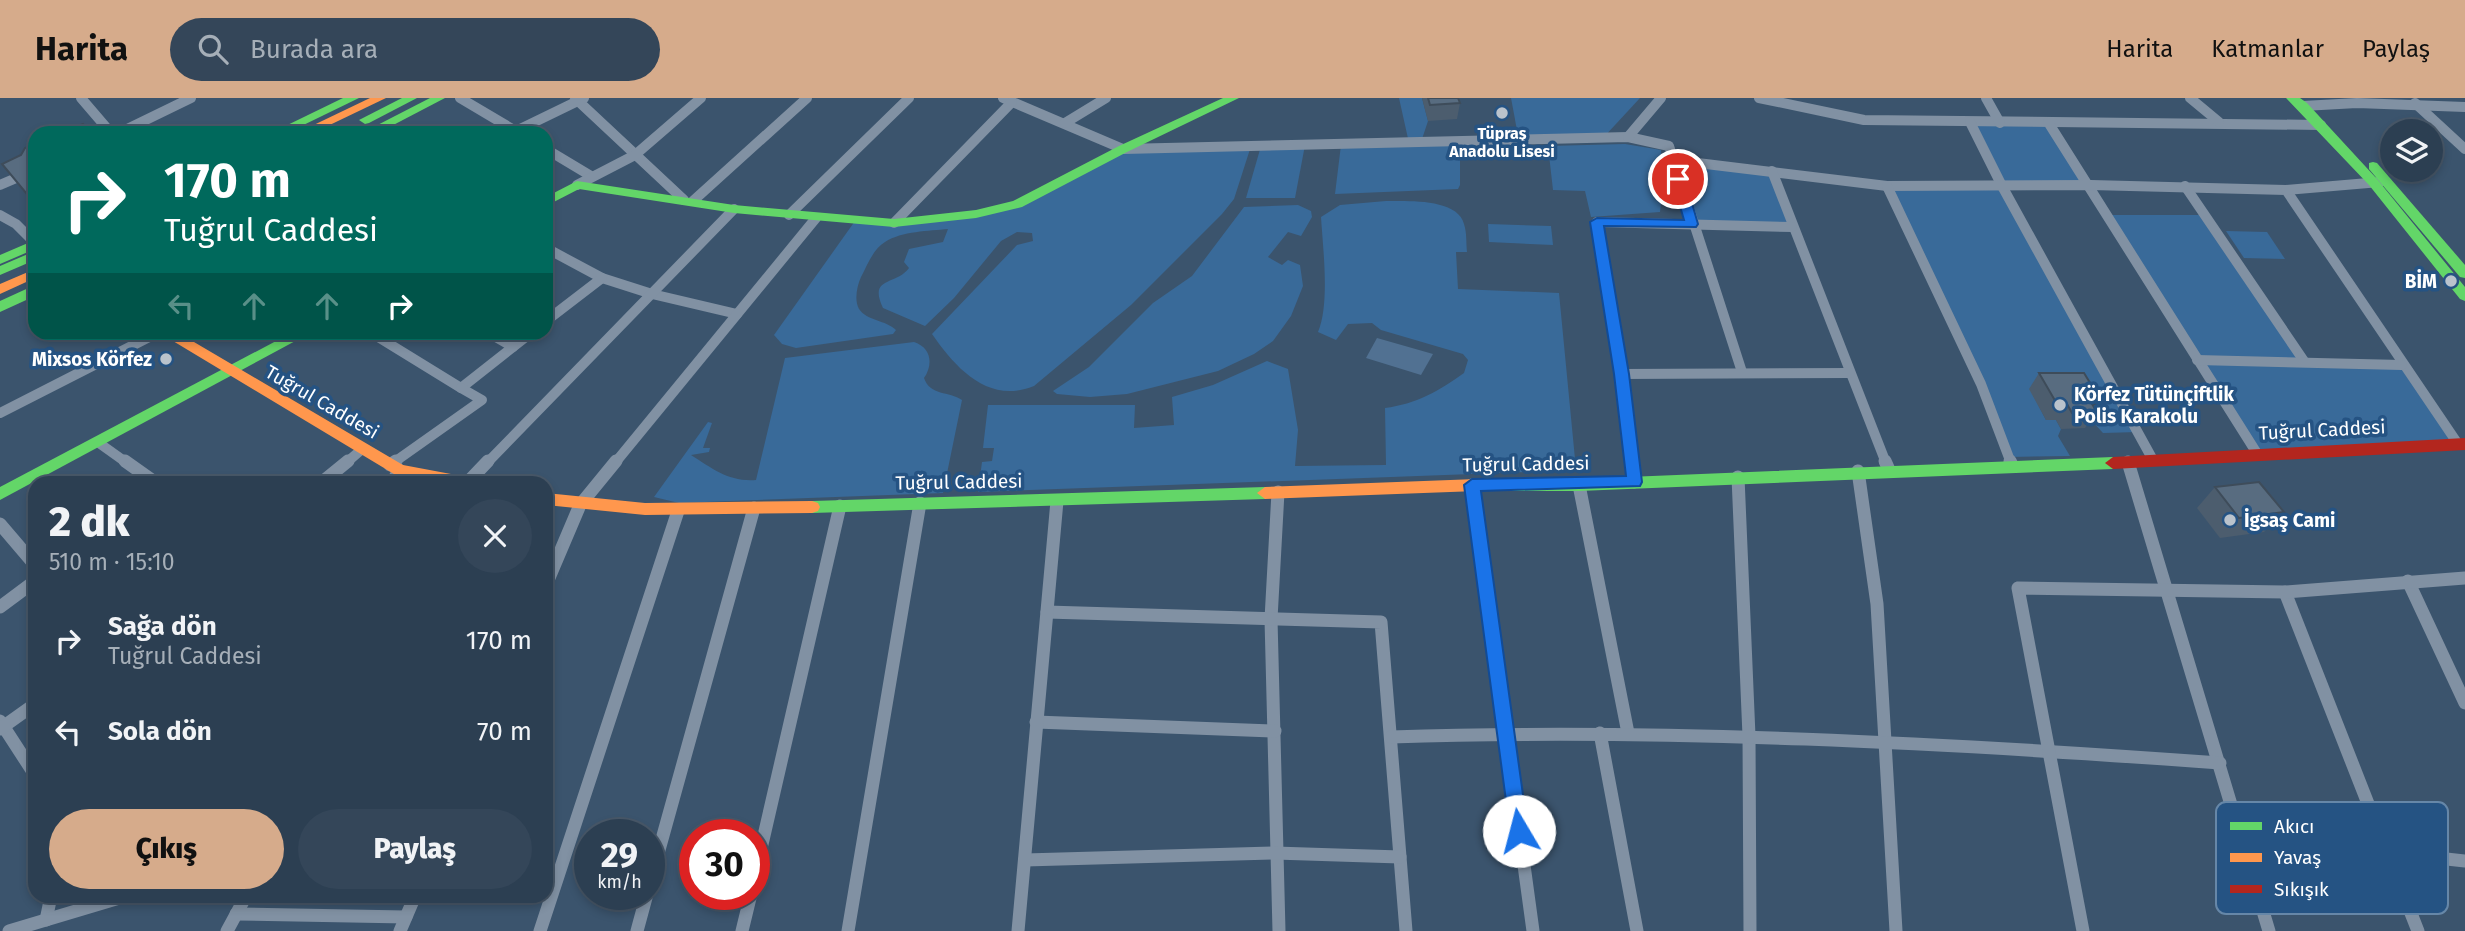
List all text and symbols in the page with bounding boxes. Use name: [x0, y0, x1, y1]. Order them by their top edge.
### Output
search box: [170, 18, 660, 81]
text: Harita: [35, 29, 128, 69]
icon: search: [194, 30, 232, 68]
text: Burada ara: [250, 34, 378, 65]
text: Harita: [2106, 35, 2173, 63]
text: Katmanlar: [2211, 35, 2324, 63]
text: Paylaş: [2362, 35, 2430, 63]
marker: Tüpraş Anadolu Lisesi: [1494, 105, 1510, 121]
map controls: [2380, 119, 2443, 182]
button: layers: [2380, 119, 2443, 182]
place label: Tüpraş Anadolu Lisesi: [1448, 124, 1555, 161]
pin: [1648, 149, 1708, 209]
text: 170 m: [164, 151, 291, 210]
icon: right: [49, 154, 140, 245]
icon: arrive: [1659, 160, 1697, 198]
text: Tuğrul Caddesi: [164, 211, 378, 249]
place label: BİM: [2405, 269, 2437, 293]
marker: BİM: [2443, 273, 2459, 289]
icon: left: [162, 287, 200, 325]
icon: ahead: [235, 287, 273, 325]
icon: ahead: [308, 287, 346, 325]
icon: right: [381, 287, 419, 325]
place label: Mixsos Körfez: [32, 348, 152, 371]
marker: Mixsos Körfez: [158, 351, 174, 367]
street label: Tuğrul Caddesi: [261, 360, 383, 444]
place label: Körfez Tütünçiftlik Polis Karakolu: [2074, 383, 2234, 428]
marker: Körfez Tütünçiftlik Polis Karakolu: [2052, 397, 2068, 413]
street label: Tuğrul Caddesi: [2258, 415, 2386, 445]
street label: Tuğrul Caddesi: [1462, 451, 1590, 477]
street label: Tuğrul Caddesi: [895, 469, 1023, 495]
text: 2 dk: [49, 497, 129, 547]
button: close: [458, 499, 532, 573]
place label: İgsaş Cami: [2244, 508, 2335, 532]
marker: İgsaş Cami: [2222, 512, 2238, 528]
text: 510 m · 15:10: [49, 548, 175, 576]
text: Sağa dön: [108, 611, 217, 642]
icon: right: [49, 622, 87, 660]
text: 170 m: [466, 625, 532, 656]
text: Tuğrul Caddesi: [108, 642, 262, 670]
icon: left: [49, 713, 87, 751]
text: Sola dön: [108, 716, 212, 747]
text: 70 m: [477, 716, 532, 747]
position arrow: [1482, 794, 1556, 868]
legend: [2216, 802, 2448, 914]
button: Çıkış: [49, 809, 284, 889]
button: Paylaş: [298, 809, 532, 889]
text: Akıcı: [2274, 815, 2314, 838]
speed limit sign: 30: [679, 819, 770, 910]
text: 29: [601, 834, 638, 876]
text: Yavaş: [2274, 846, 2321, 869]
text: km/h: [597, 871, 642, 893]
text: Sıkışık: [2274, 878, 2329, 901]

